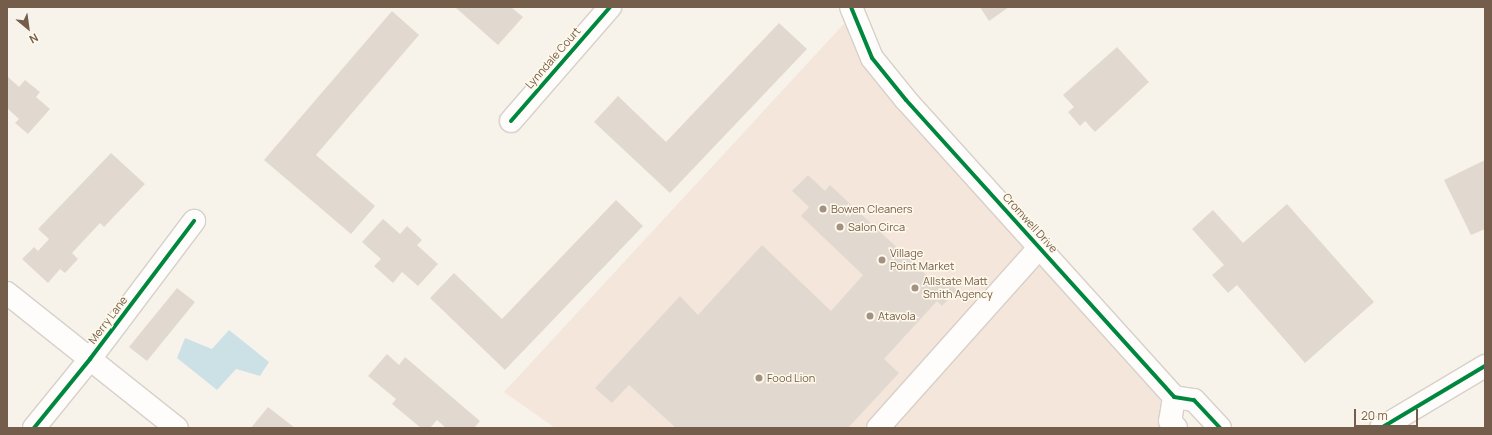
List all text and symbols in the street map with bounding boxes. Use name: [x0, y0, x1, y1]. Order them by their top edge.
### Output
north arrow: [8, 8, 48, 48]
street label: Lynndale Court: [523, 25, 583, 91]
text: N: [27, 30, 41, 47]
street label: Cromwell Drive: [1000, 191, 1060, 255]
place label: Bowen Cleaners: [831, 202, 913, 216]
marker: Bowen Cleaners: [818, 204, 828, 214]
place label: Salon Circa: [848, 220, 905, 234]
marker: Salon Circa: [835, 222, 845, 232]
place label: Village Point Market: [890, 247, 954, 273]
marker: Village Point Market: [877, 255, 887, 265]
place label: Allstate Matt Smith Agency: [923, 275, 993, 301]
marker: Allstate Matt Smith Agency: [910, 283, 920, 293]
street label: Merry Lane: [86, 294, 130, 346]
place label: Atavola: [878, 309, 916, 323]
marker: Atavola: [865, 311, 875, 321]
place label: Food Lion: [767, 371, 815, 385]
marker: Food Lion: [754, 373, 764, 383]
scale bar: [1356, 401, 1420, 427]
text: 20 m: [1361, 407, 1388, 424]

